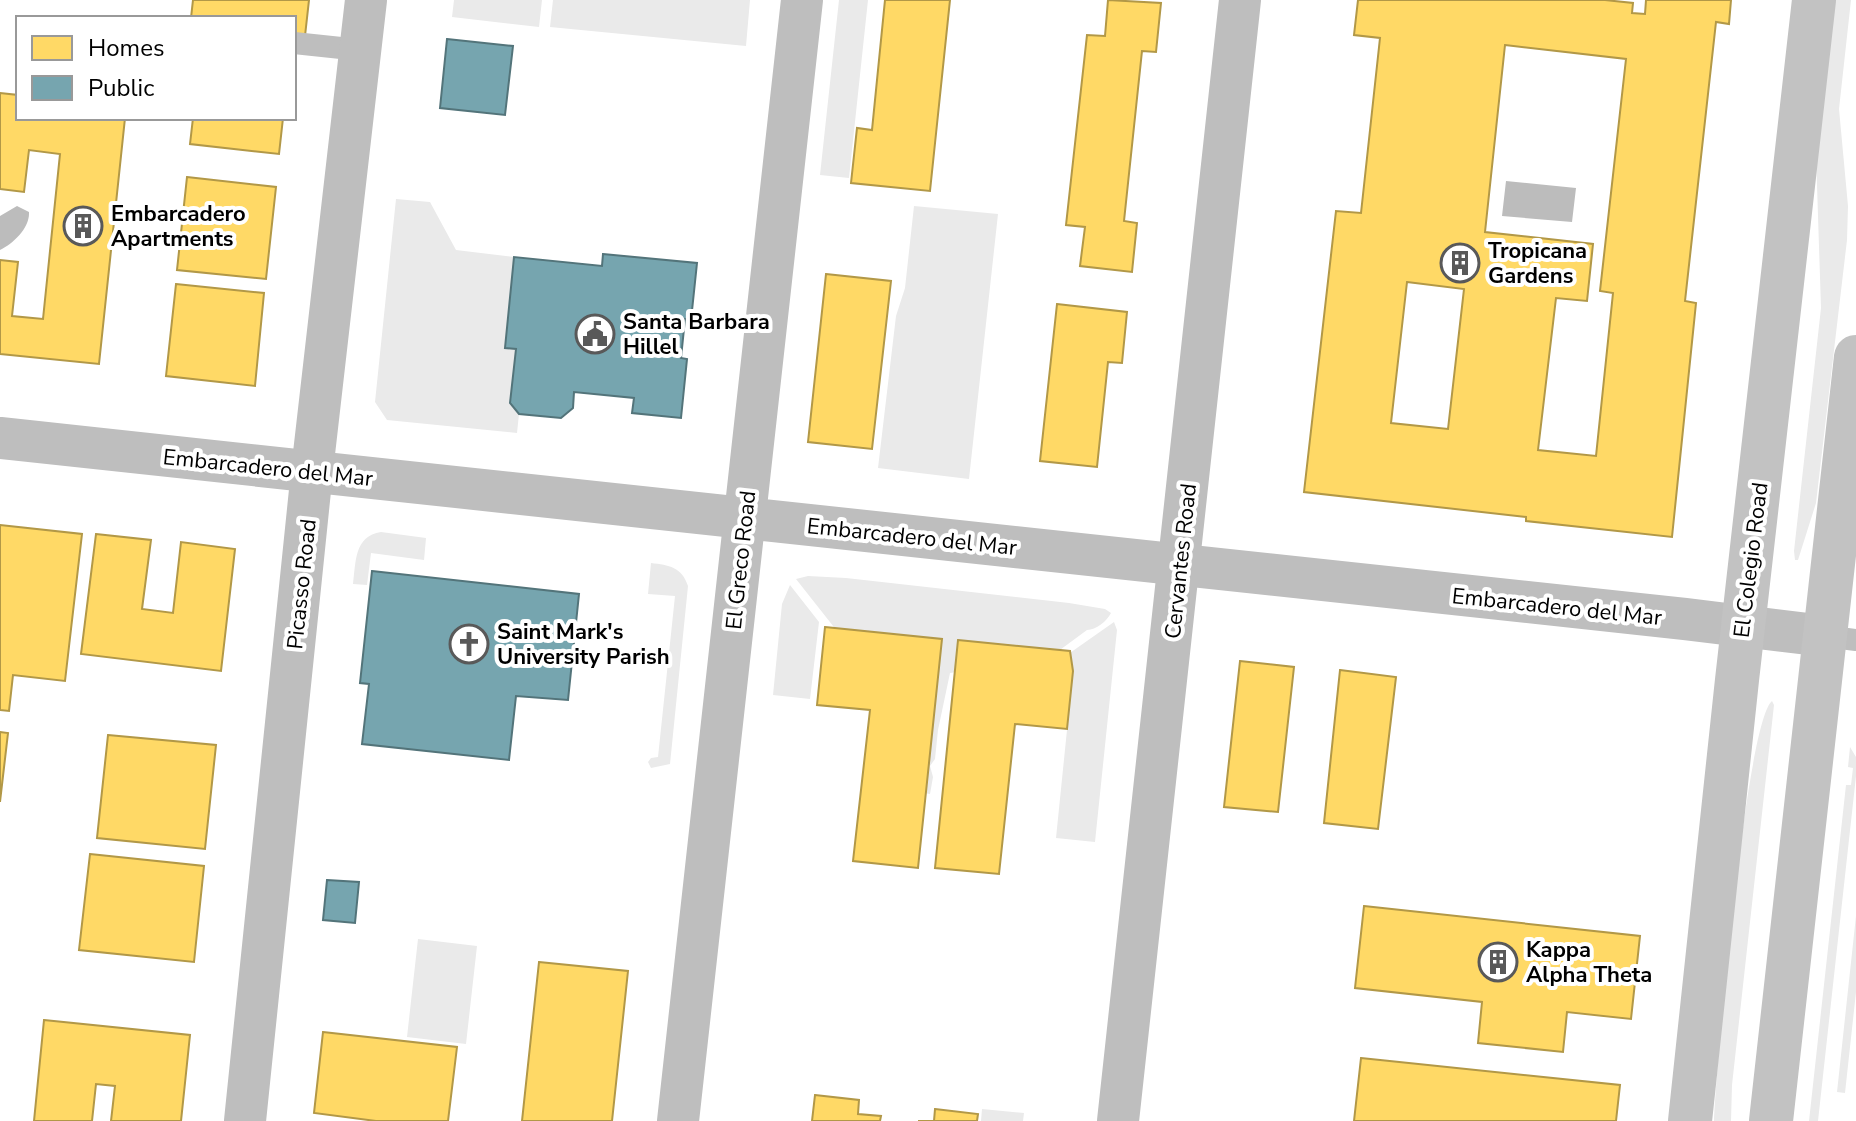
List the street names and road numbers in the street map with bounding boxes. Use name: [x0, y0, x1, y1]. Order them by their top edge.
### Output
street label: Embarcadero del Mar: [161, 442, 374, 494]
street label: El Colegio Road: [1727, 481, 1775, 640]
street label: Cervantes Road: [1158, 482, 1204, 640]
street label: El Greco Road: [719, 489, 763, 631]
street label: Embarcadero del Mar: [805, 511, 1018, 563]
street label: Picasso Road: [280, 517, 324, 651]
street label: Embarcadero del Mar: [1450, 581, 1663, 633]

